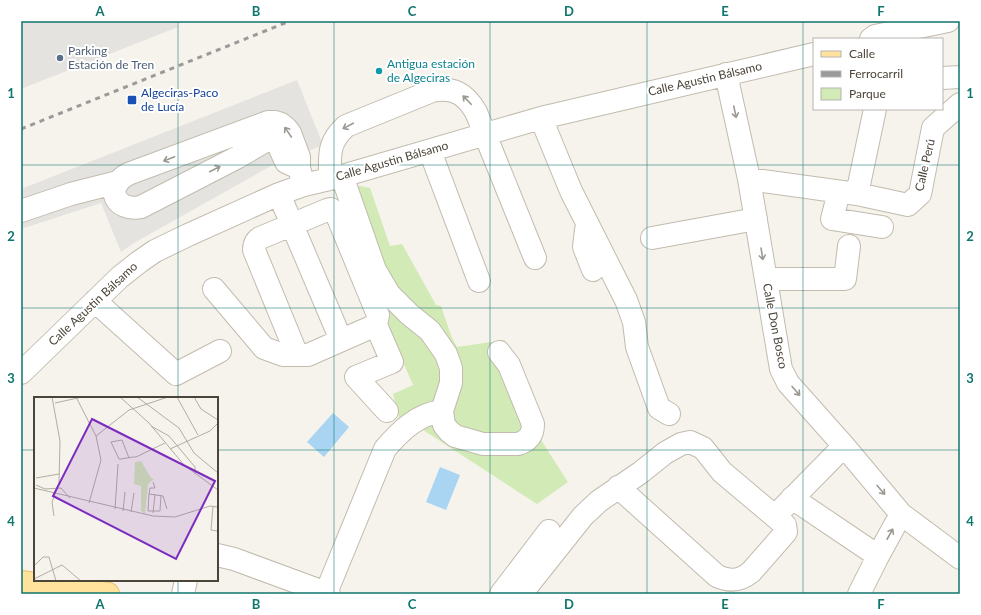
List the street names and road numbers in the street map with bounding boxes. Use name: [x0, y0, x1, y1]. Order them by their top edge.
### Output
street label: Calle Agustin Bálsamo: [647, 58, 763, 99]
street label: Calle Agustin Bálsamo: [334, 137, 450, 184]
street label: Calle Perú: [911, 137, 938, 193]
street label: Calle Agustin Bálsamo: [45, 258, 140, 349]
street label: Calle Don Bosco: [760, 282, 791, 370]

